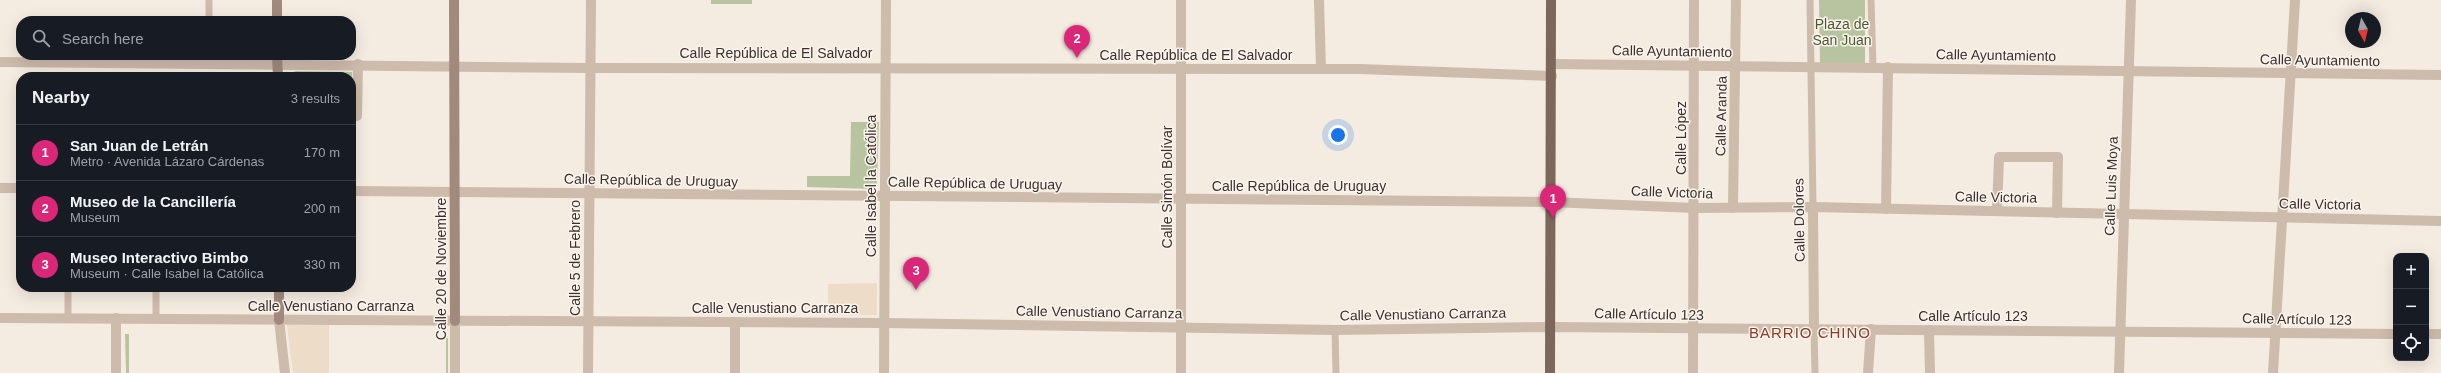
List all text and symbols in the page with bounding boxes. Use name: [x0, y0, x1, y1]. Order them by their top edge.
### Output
north arrow: [2345, 12, 2381, 48]
search box: [16, 16, 356, 60]
park label: Plaza de San Juan: [1812, 16, 1872, 48]
pin: 2: [1064, 25, 1090, 58]
icon: search: [30, 27, 52, 49]
text: Search here: [62, 30, 144, 47]
street label: Calle Ayuntamiento: [1612, 42, 1733, 60]
street label: Calle República de El Salvador: [680, 45, 873, 61]
street label: Calle Ayuntamiento: [1936, 46, 2057, 64]
street label: Calle República de El Salvador: [1100, 47, 1293, 63]
street label: Calle Ayuntamiento: [2260, 51, 2381, 69]
street label: Calle Aranda: [1712, 76, 1730, 156]
text: Nearby: [32, 88, 90, 107]
text: 3 results: [291, 91, 340, 106]
street label: Calle López: [1673, 101, 1689, 175]
street label: Calle Isabel la Católica: [863, 115, 879, 257]
street label: Calle Simón Bolívar: [1159, 125, 1175, 248]
your location: [1328, 125, 1348, 145]
street label: Calle Luis Moya: [2101, 136, 2121, 236]
text: San Juan de Letrán: [70, 137, 208, 154]
text: 1: [41, 145, 49, 160]
text: 170 m: [304, 145, 340, 160]
text: Metro · Avenida Lázaro Cárdenas: [70, 154, 264, 169]
street label: Calle República de Uruguay: [564, 170, 738, 190]
street label: Calle República de Uruguay: [888, 173, 1062, 193]
street label: Calle República de Uruguay: [1212, 178, 1386, 194]
street label: Calle Dolores: [1790, 178, 1808, 262]
street label: Calle Victoria: [1631, 183, 1714, 201]
pin: 1: [1540, 185, 1566, 218]
street label: Calle Victoria: [1955, 188, 2037, 206]
text: Museo de la Cancillería: [70, 193, 236, 210]
street label: Calle Victoria: [2279, 195, 2361, 213]
street label: Calle 20 de Noviembre: [433, 198, 449, 340]
street label: Calle 5 de Febrero: [567, 200, 583, 316]
text: 2: [41, 201, 49, 216]
text: 200 m: [304, 201, 340, 216]
text: Museum: [70, 210, 120, 225]
text: Museo Interactivo Bimbo: [70, 249, 248, 266]
map controls: [2393, 253, 2429, 361]
button: +: [2393, 253, 2429, 289]
text: 3: [41, 257, 49, 272]
text: 330 m: [304, 257, 340, 272]
pin: 3: [903, 257, 929, 290]
text: Museum · Calle Isabel la Católica: [70, 266, 264, 281]
button: −: [2393, 289, 2429, 325]
street label: Calle Venustiano Carranza: [248, 298, 414, 314]
street label: Calle Venustiano Carranza: [692, 300, 858, 316]
street label: Calle Venustiano Carranza: [1016, 303, 1183, 321]
street label: Calle Venustiano Carranza: [1340, 305, 1507, 323]
street label: Calle Artículo 123: [1594, 305, 1704, 323]
street label: Calle Artículo 123: [1918, 308, 2028, 324]
street label: Calle Artículo 123: [2242, 310, 2352, 328]
district label: BARRIO CHINO: [1749, 324, 1871, 341]
button: locate: [2393, 325, 2429, 361]

